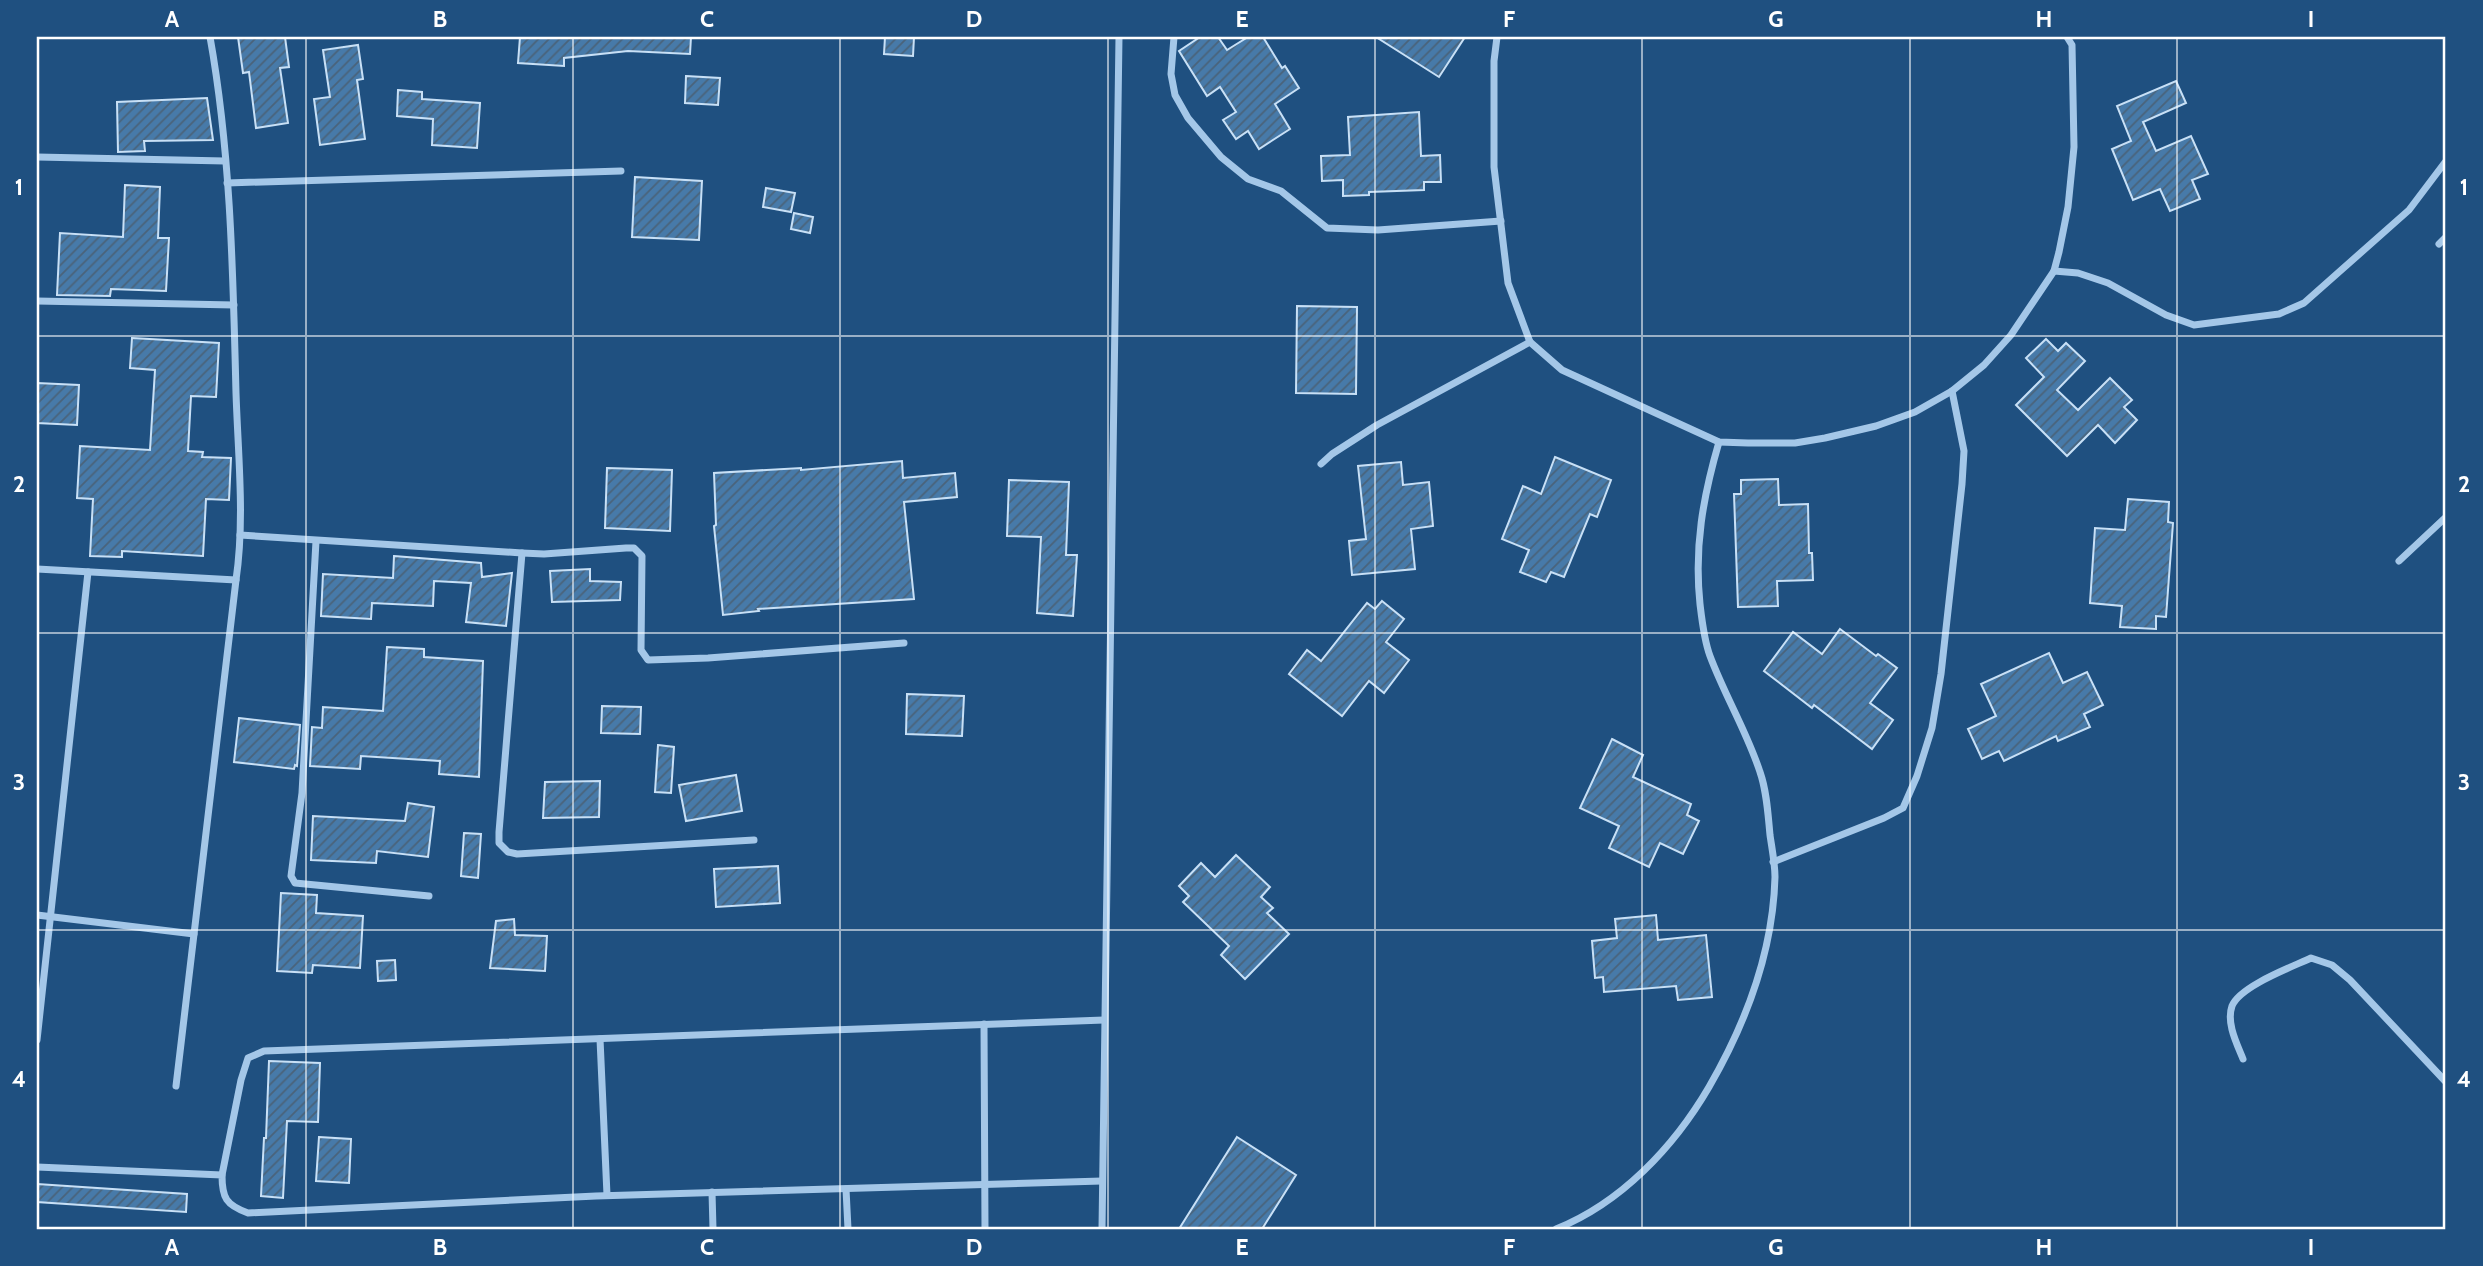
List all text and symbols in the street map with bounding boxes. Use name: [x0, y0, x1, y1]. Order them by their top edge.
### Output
text: A: [165, 5, 180, 33]
text: B: [433, 5, 447, 33]
text: C: [700, 5, 714, 33]
text: D: [966, 5, 982, 33]
text: E: [1235, 5, 1249, 33]
text: F: [1503, 5, 1515, 33]
text: G: [1768, 5, 1784, 33]
text: H: [2036, 5, 2052, 33]
text: I: [2308, 5, 2314, 33]
text: 1: [15, 173, 23, 201]
text: 1: [2460, 173, 2468, 201]
text: 2: [13, 470, 25, 498]
text: 2: [2458, 470, 2470, 498]
text: 3: [13, 768, 25, 796]
text: 3: [2458, 768, 2470, 796]
text: 4: [12, 1065, 26, 1093]
text: 4: [2457, 1065, 2471, 1093]
text: A: [165, 1233, 180, 1261]
text: B: [433, 1233, 447, 1261]
text: C: [700, 1233, 714, 1261]
text: D: [966, 1233, 982, 1261]
text: E: [1235, 1233, 1249, 1261]
text: F: [1503, 1233, 1515, 1261]
text: G: [1768, 1233, 1784, 1261]
text: H: [2036, 1233, 2052, 1261]
text: I: [2308, 1233, 2314, 1261]

